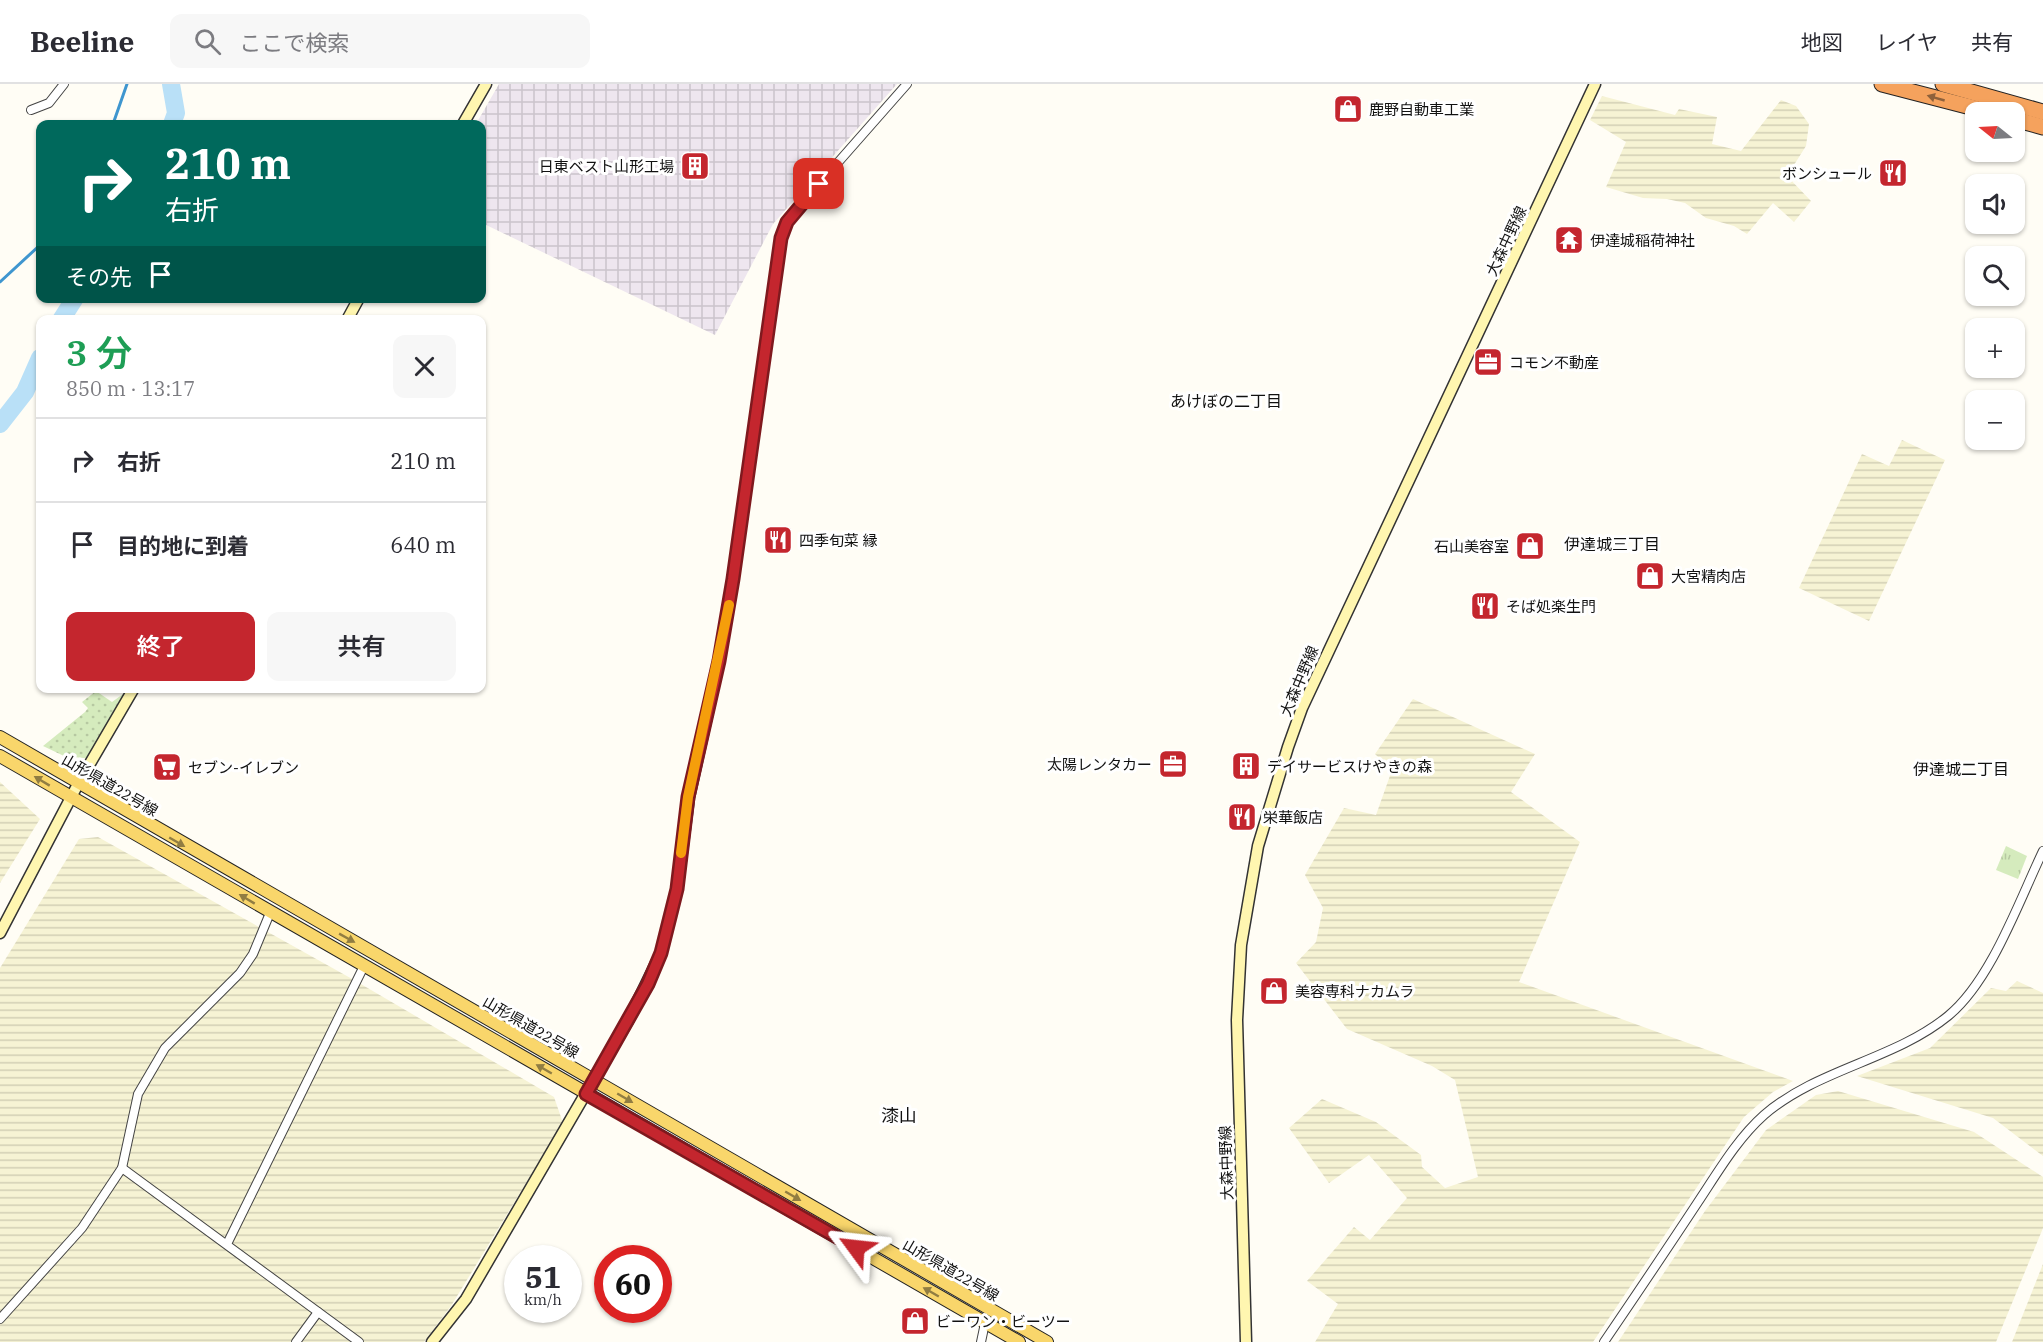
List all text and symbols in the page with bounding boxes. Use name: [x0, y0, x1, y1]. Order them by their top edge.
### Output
search box: [170, 14, 590, 68]
text: Beeline: [30, 23, 134, 60]
icon: search: [191, 25, 224, 58]
text: ここで検索: [239, 28, 349, 57]
text: 地図: [1801, 28, 1843, 56]
text: レイヤ: [1876, 28, 1938, 56]
text: 共有: [1971, 28, 2013, 56]
one-way arrow: [1927, 92, 1945, 102]
shop icon: 鹿野自動車工業: [1332, 93, 1364, 125]
place label: 鹿野自動車工業: [1369, 100, 1474, 119]
north arrow: [1965, 102, 2025, 162]
map controls: [1965, 102, 2025, 450]
text: 210 m: [165, 136, 291, 191]
icon: right: [66, 144, 144, 222]
building icon: 日東ベスト山形工場: [679, 150, 711, 182]
place label: 日東ベスト山形工場: [539, 157, 674, 176]
restaurant icon: ボンシュール: [1877, 157, 1909, 189]
pin: [793, 158, 844, 209]
place label: ボンシュール: [1782, 164, 1872, 183]
icon: arrive: [802, 167, 835, 200]
button: sound: [1965, 174, 2025, 234]
text: 右折: [165, 192, 219, 227]
street label: 大森中野線: [1482, 203, 1530, 279]
temple icon: 伊達城稲荷神社: [1553, 224, 1585, 256]
place label: 伊達城稲荷神社: [1590, 231, 1695, 250]
button: search: [1965, 246, 2025, 306]
icon: arrive: [144, 258, 177, 291]
text: その先: [66, 262, 132, 291]
button: +: [1965, 318, 2025, 378]
text: 3 分: [66, 329, 132, 376]
button: close: [393, 335, 456, 398]
office icon: コモン不動産: [1472, 346, 1504, 378]
place label: コモン不動産: [1509, 353, 1599, 372]
text: 850 m · 13:17: [66, 375, 195, 402]
button: −: [1965, 390, 2025, 450]
district label: あけぼの二丁目: [1170, 391, 1282, 411]
icon: right: [66, 444, 99, 477]
text: 210 m: [390, 446, 456, 475]
text: 右折: [117, 447, 161, 476]
restaurant icon: 四季旬菜 縁: [762, 524, 794, 556]
icon: arrive: [66, 528, 99, 561]
text: 640 m: [390, 530, 456, 559]
shop icon: 石山美容室: [1514, 530, 1546, 562]
text: 目的地に到着: [117, 531, 249, 560]
place label: 四季旬菜 縁: [799, 531, 877, 550]
district label: 伊達城三丁目: [1564, 534, 1660, 554]
place label: 石山美容室: [1434, 537, 1509, 556]
shop icon: 大宮精肉店: [1634, 560, 1666, 592]
place label: 大宮精肉店: [1671, 567, 1746, 586]
restaurant icon: そば処楽生門: [1469, 590, 1501, 622]
place label: そば処楽生門: [1506, 597, 1596, 616]
button: 終了: [66, 612, 255, 681]
button: 共有: [267, 612, 456, 681]
street label: 大森中野線: [1276, 643, 1322, 719]
office icon: 太陽レンタカー: [1157, 748, 1189, 780]
street label: 山形県道22号線: [58, 750, 162, 820]
building icon: デイサービスけやきの森: [1230, 750, 1262, 782]
supermarket icon: セブン-イレブン: [151, 751, 183, 783]
place label: 太陽レンタカー: [1047, 755, 1152, 774]
place label: デイサービスけやきの森: [1267, 757, 1432, 776]
place label: セブン-イレブン: [188, 758, 299, 777]
district label: 伊達城二丁目: [1913, 759, 2009, 779]
one-way arrow: [34, 776, 50, 787]
restaurant icon: 栄華飯店: [1226, 801, 1258, 833]
place label: 栄華飯店: [1263, 808, 1323, 827]
one-way arrow: [169, 836, 185, 847]
one-way arrow: [239, 894, 255, 905]
one-way arrow: [339, 933, 356, 943]
shop icon: 美容専科ナカムラ: [1258, 975, 1290, 1007]
place label: 美容専科ナカムラ: [1295, 982, 1414, 1001]
street label: 山形県道22号線: [479, 992, 583, 1062]
one-way arrow: [536, 1064, 552, 1075]
one-way arrow: [617, 1093, 633, 1104]
district label: 漆山: [881, 1104, 917, 1127]
street label: 大森中野線: [1215, 1125, 1237, 1201]
one-way arrow: [785, 1191, 802, 1201]
position arrow: [824, 1216, 888, 1280]
street label: 山形県道22号線: [899, 1235, 1003, 1305]
speed limit sign: 60: [594, 1245, 672, 1323]
text: 51: [525, 1257, 561, 1296]
one-way arrow: [923, 1287, 940, 1297]
text: km/h: [524, 1290, 562, 1309]
shop icon: ビーワン・ビーツー: [899, 1305, 931, 1337]
place label: ビーワン・ビーツー: [936, 1312, 1071, 1331]

